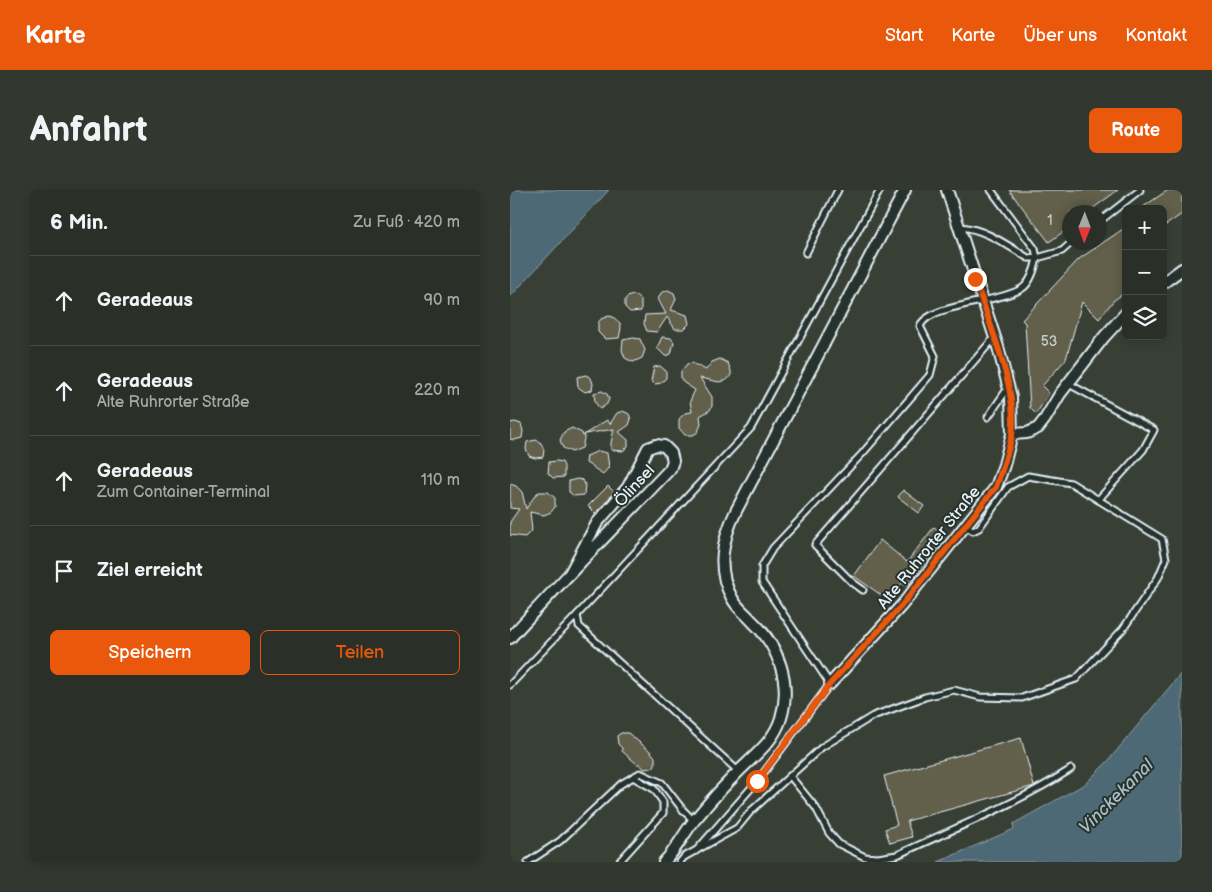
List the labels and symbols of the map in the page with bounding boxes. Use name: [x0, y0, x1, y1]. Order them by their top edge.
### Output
north arrow: [1062, 205, 1107, 250]
house number: 1: [1047, 212, 1053, 229]
route end: [964, 268, 987, 291]
house number: 53: [1041, 333, 1057, 350]
street label: Ölinsel: [610, 460, 659, 511]
street label: Alte Ruhrorter Straße: [874, 482, 985, 613]
water label: Vinckekanal: [1075, 754, 1159, 838]
route start: [746, 770, 769, 793]

